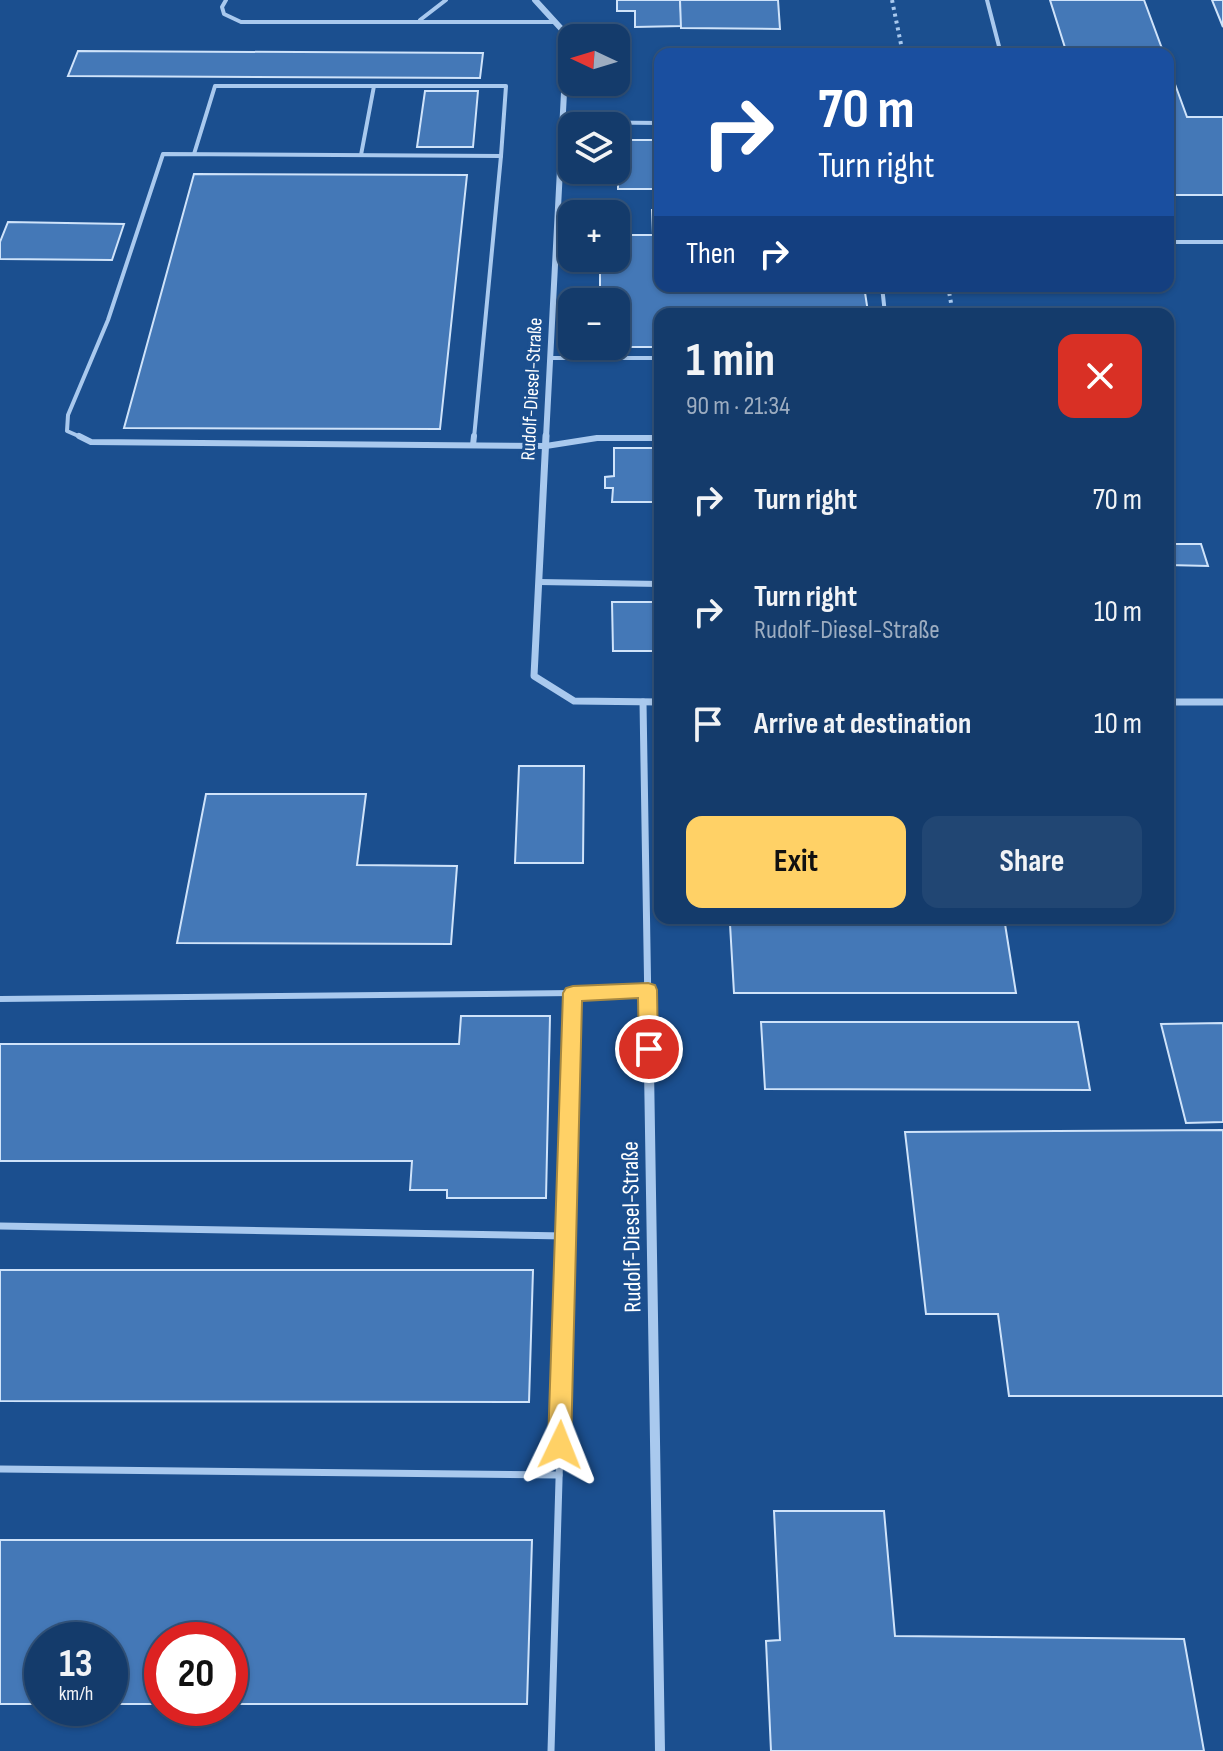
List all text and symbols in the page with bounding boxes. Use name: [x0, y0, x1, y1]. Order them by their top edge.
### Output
north arrow: [558, 24, 630, 96]
map controls: [558, 24, 630, 360]
text: 70 m: [818, 77, 915, 144]
icon: right: [686, 80, 790, 184]
button: layers: [558, 112, 630, 184]
text: Turn right: [818, 145, 935, 188]
button: +: [558, 200, 630, 272]
icon: right: [752, 232, 796, 276]
text: Then: [686, 236, 736, 272]
button: −: [558, 288, 630, 360]
street label: Rudolf-Diesel-Straße: [516, 317, 548, 461]
text: 1 min: [686, 332, 775, 389]
button: close: [1058, 334, 1142, 418]
text: 90 m · 21:34: [686, 391, 790, 422]
icon: right: [686, 478, 730, 522]
text: Turn right: [754, 482, 857, 518]
text: 70 m: [1093, 482, 1142, 518]
text: Turn right: [754, 579, 857, 615]
icon: right: [686, 590, 730, 634]
text: 10 m: [1094, 594, 1142, 630]
text: Rudolf-Diesel-Straße: [754, 615, 940, 646]
icon: arrive: [686, 702, 730, 746]
text: Arrive at destination: [754, 706, 971, 742]
text: 10 m: [1094, 706, 1142, 742]
button: Exit: [686, 816, 906, 908]
button: Share: [922, 816, 1142, 908]
pin: [615, 1015, 683, 1083]
icon: arrive: [627, 1027, 671, 1071]
street label: Rudolf-Diesel-Straße: [616, 1141, 647, 1313]
position arrow: [518, 1403, 602, 1487]
speed limit sign: 20: [144, 1622, 248, 1726]
text: 13: [59, 1640, 93, 1688]
text: km/h: [59, 1682, 93, 1706]

